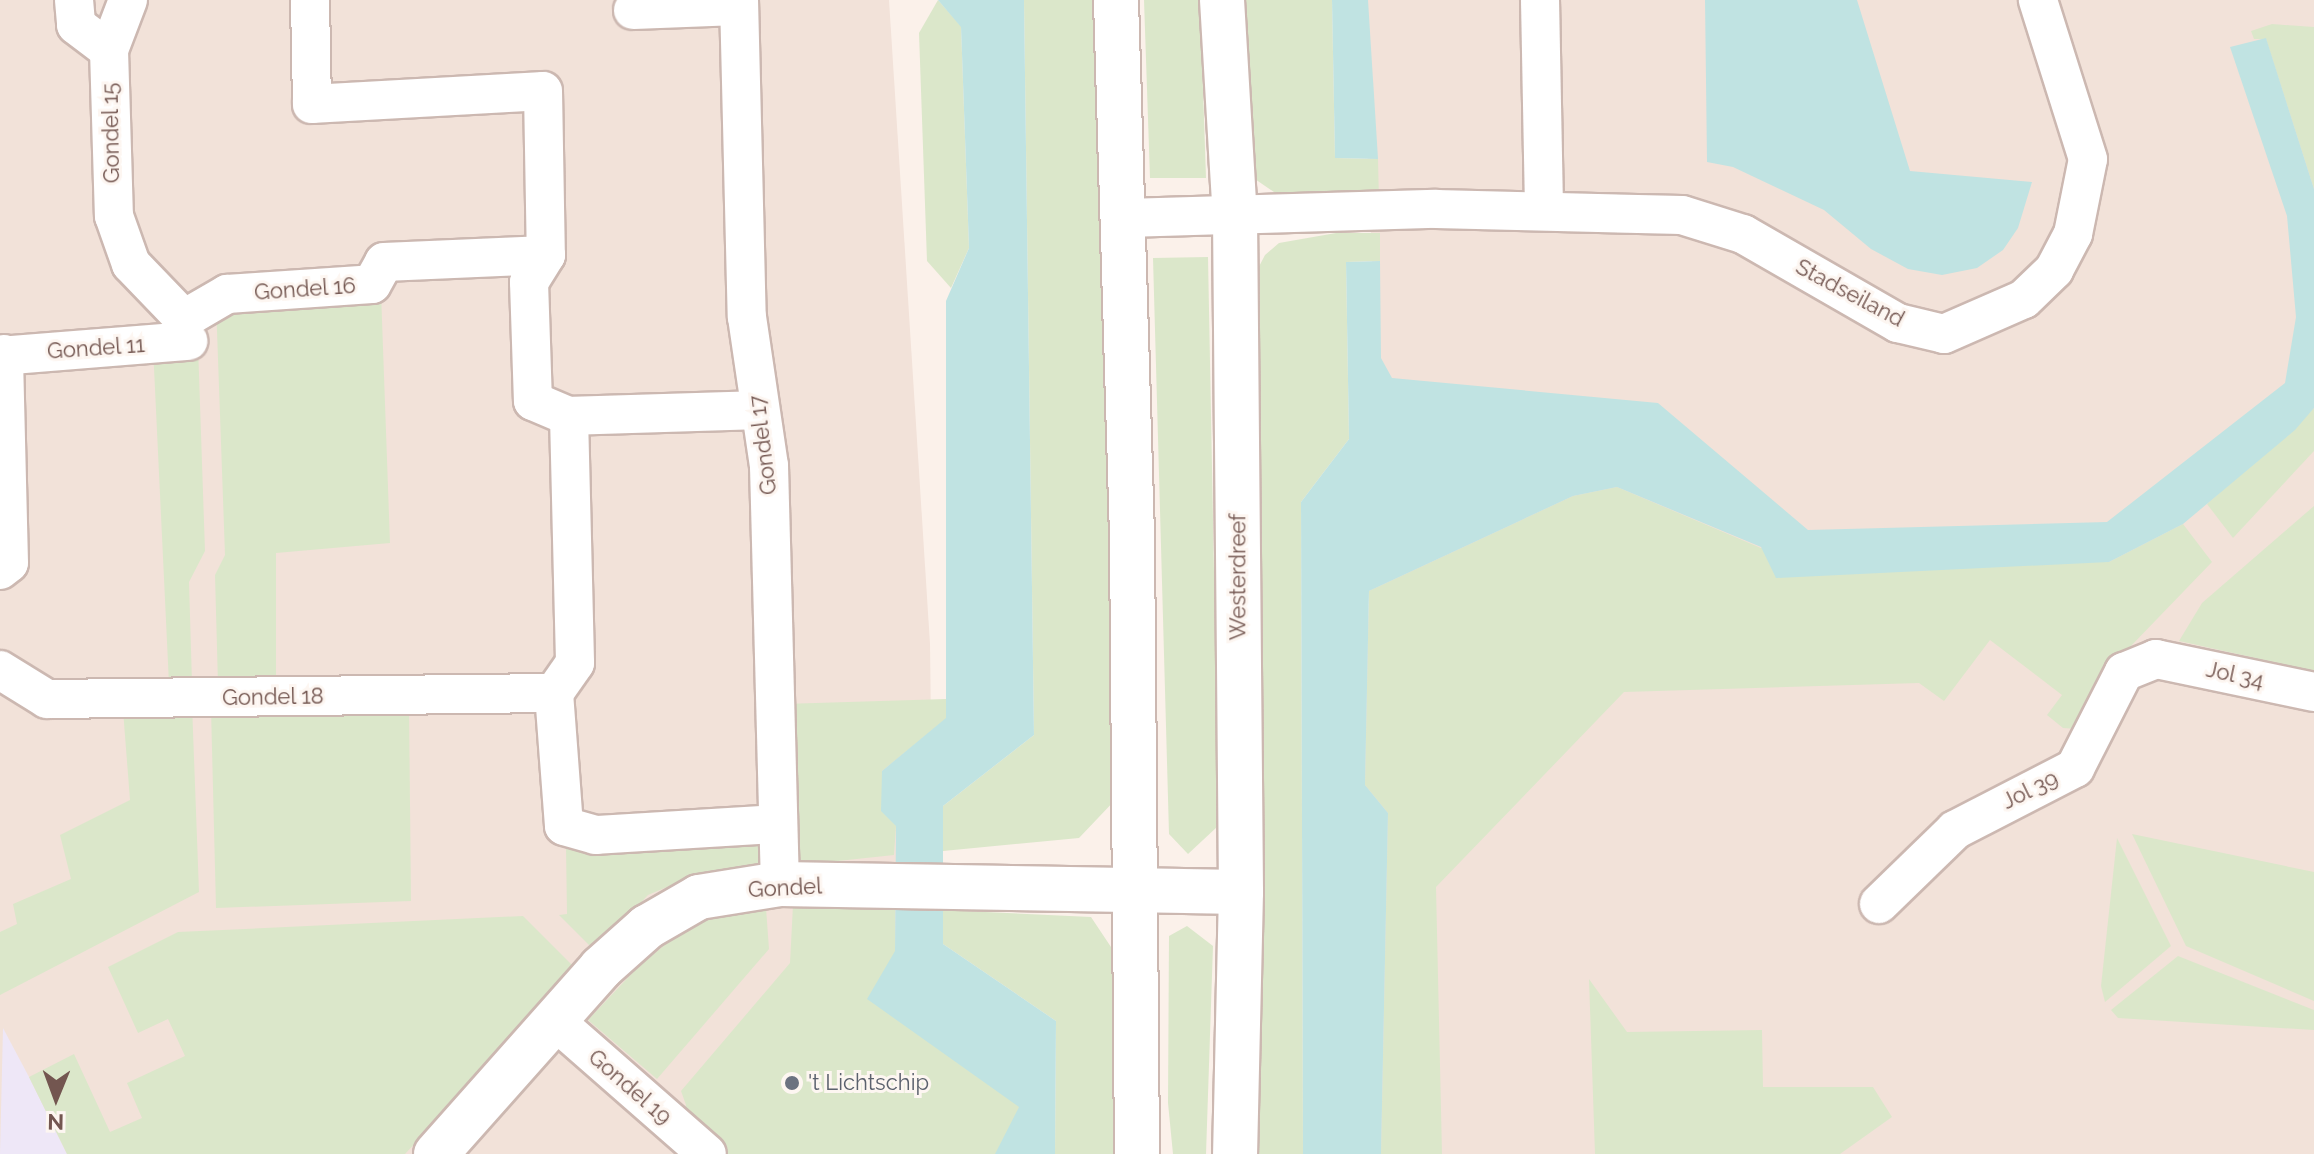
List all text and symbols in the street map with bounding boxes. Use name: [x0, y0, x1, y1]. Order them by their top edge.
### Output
street label: Gondel 15: [97, 82, 125, 184]
street label: Stadseiland: [1791, 253, 1909, 333]
street label: Gondel 16: [253, 272, 357, 306]
street label: Gondel 11: [46, 331, 146, 365]
street label: Gondel 17: [744, 393, 782, 497]
street label: Westerdreef: [1225, 514, 1251, 640]
street label: Jol 34: [2203, 656, 2267, 694]
street label: Gondel 18: [222, 683, 324, 711]
street label: Jol 39: [1997, 765, 2063, 815]
street label: Gondel: [747, 873, 823, 903]
street label: Gondel 19: [583, 1044, 677, 1130]
north arrow: [16, 1058, 96, 1138]
place label: 't Lichtschip: [808, 1070, 929, 1096]
marker: 't Lichtschip: [783, 1074, 801, 1092]
text: N: [47, 1109, 64, 1135]

